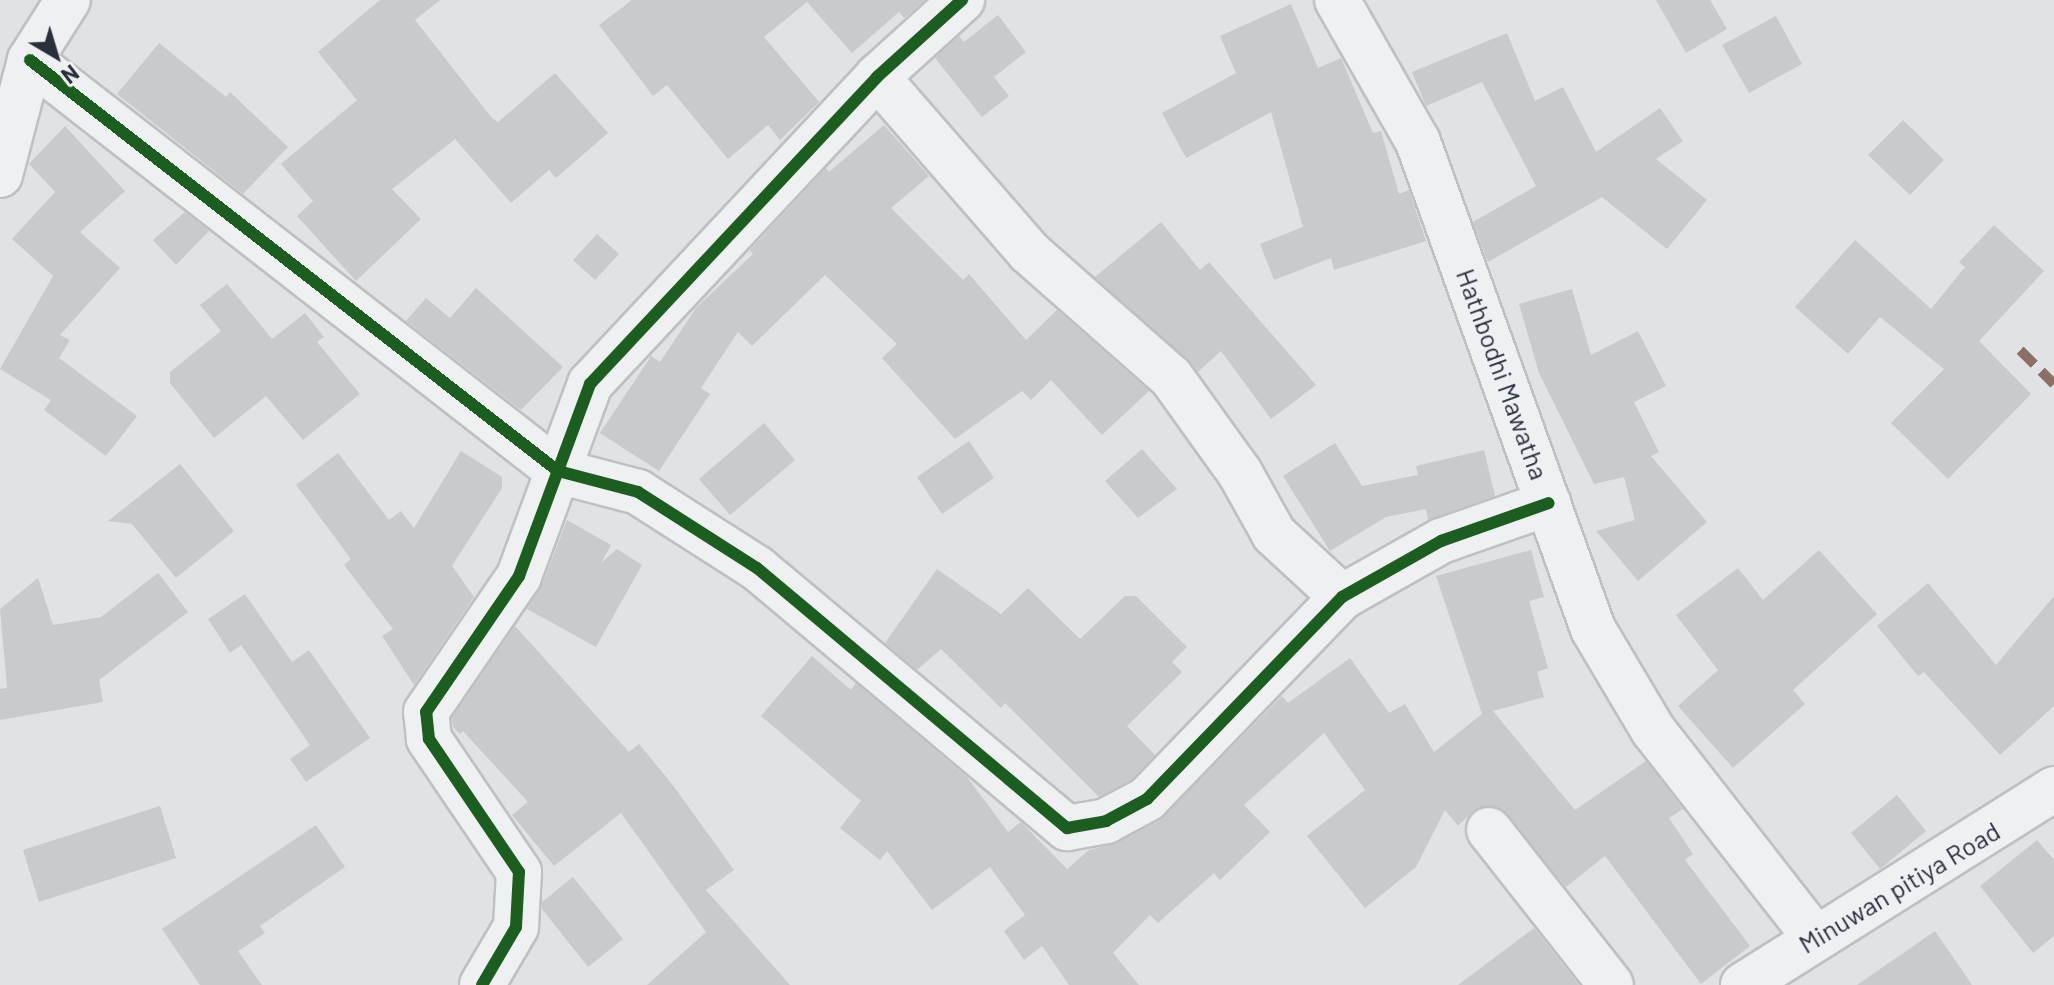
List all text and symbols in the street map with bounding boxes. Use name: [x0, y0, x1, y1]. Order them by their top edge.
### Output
north arrow: [16, 16, 96, 96]
text: N: [57, 60, 85, 90]
street label: Hathbodhi Mawatha: [1450, 264, 1556, 484]
street label: Minuwan pitiya Road: [1793, 815, 2005, 959]

